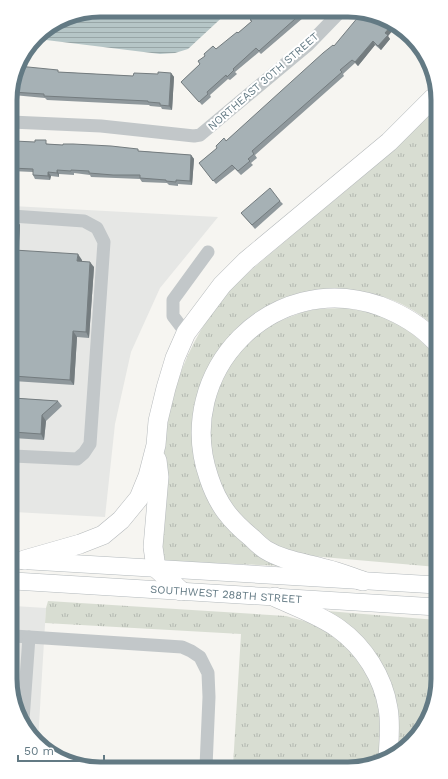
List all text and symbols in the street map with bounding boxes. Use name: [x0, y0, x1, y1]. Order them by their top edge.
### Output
street label: NORTHEAST 30TH STREET: [205, 30, 322, 133]
street label: SOUTHWEST 288TH STREET: [150, 583, 303, 606]
scale bar: [18, 737, 104, 763]
text: 50 m: [24, 744, 54, 758]

